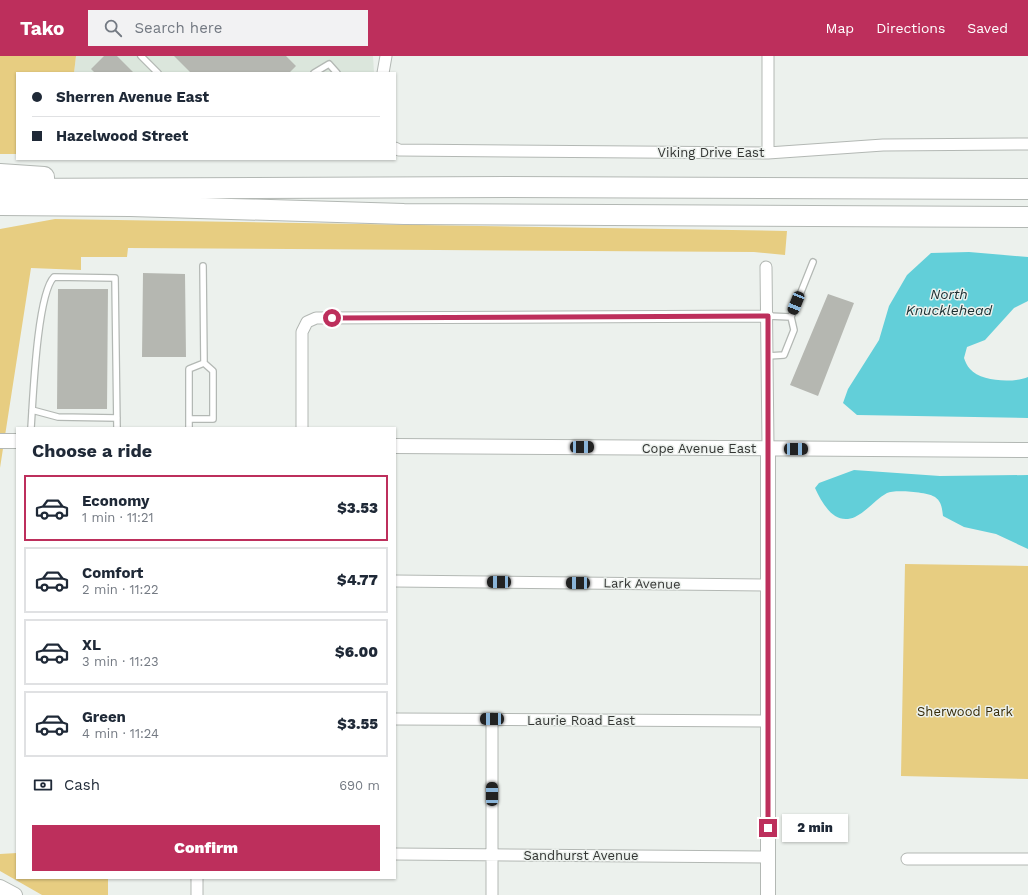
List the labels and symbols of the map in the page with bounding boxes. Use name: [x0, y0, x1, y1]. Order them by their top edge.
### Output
street label: Viking Drive East: [658, 145, 765, 160]
water label: North Knucklehead: [906, 286, 993, 318]
car: [786, 290, 806, 316]
route start: [323, 309, 341, 327]
car: [570, 441, 594, 453]
street label: Cope Avenue East: [642, 441, 757, 456]
car: [784, 443, 808, 455]
street label: Lark Avenue: [603, 575, 681, 592]
car: [487, 576, 511, 588]
car: [566, 577, 590, 589]
park label: Sherwood Park: [917, 704, 1014, 719]
car: [480, 713, 504, 725]
street label: Laurie Road East: [527, 713, 636, 728]
car: [486, 782, 498, 806]
callout: 2 min: [782, 814, 848, 842]
route end: [759, 819, 777, 837]
street label: Sandhurst Avenue: [523, 848, 639, 863]

